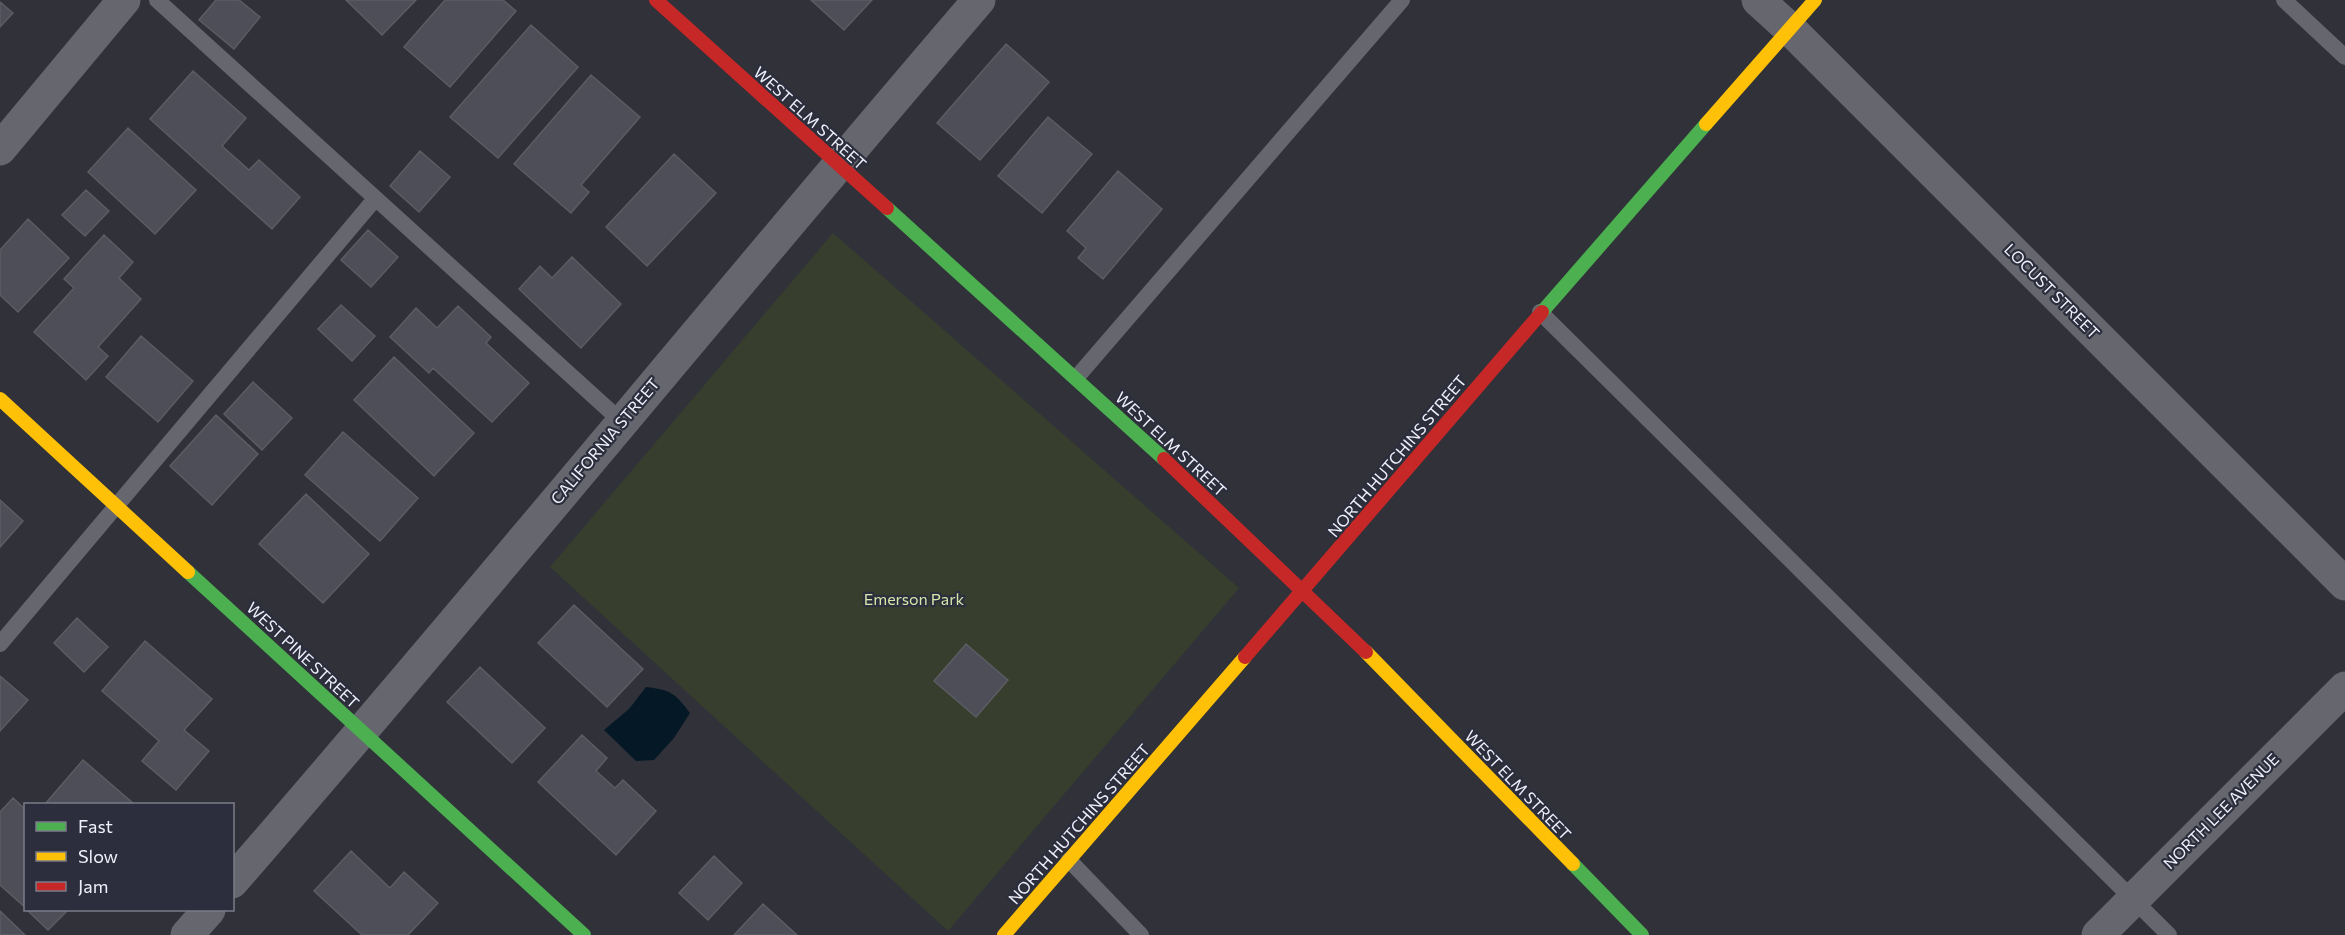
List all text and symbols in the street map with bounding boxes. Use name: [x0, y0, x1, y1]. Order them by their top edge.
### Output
street label: WEST ELM STREET: [750, 62, 870, 173]
street label: LOCUST STREET: [2001, 239, 2104, 342]
street label: NORTH HUTCHINS STREET: [1323, 371, 1470, 541]
street label: CALIFORNIA STREET: [546, 374, 663, 508]
street label: WEST ELM STREET: [1112, 387, 1231, 500]
park label: Emerson Park: [864, 589, 965, 608]
street label: WEST PINE STREET: [243, 598, 364, 712]
street label: WEST ELM STREET: [1461, 726, 1575, 843]
street label: NORTH HUTCHINS STREET: [1004, 740, 1153, 907]
street label: NORTH LEE AVENUE: [2159, 749, 2282, 872]
legend: [24, 803, 234, 911]
text: Fast: [78, 815, 113, 837]
text: Slow: [78, 845, 118, 867]
text: Jam: [78, 875, 108, 897]

